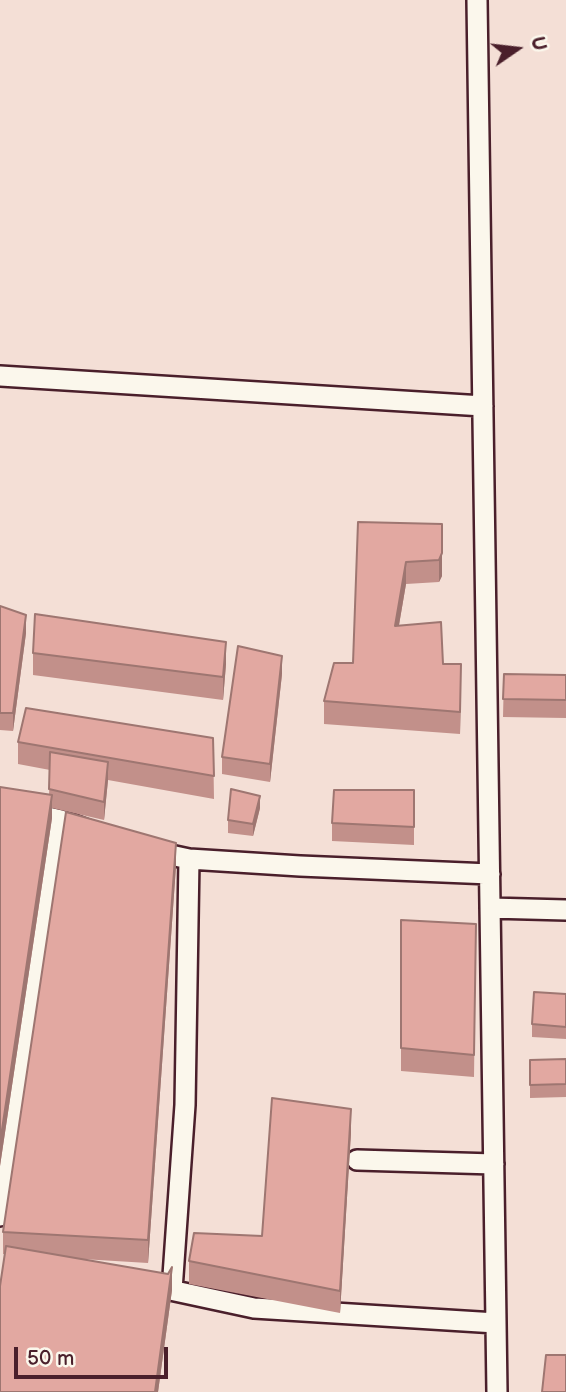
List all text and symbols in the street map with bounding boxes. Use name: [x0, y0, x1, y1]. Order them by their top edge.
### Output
north arrow: [482, 14, 552, 84]
text: U: [525, 34, 551, 53]
scale bar: [18, 1332, 172, 1376]
text: 50 m: [27, 1346, 74, 1371]

